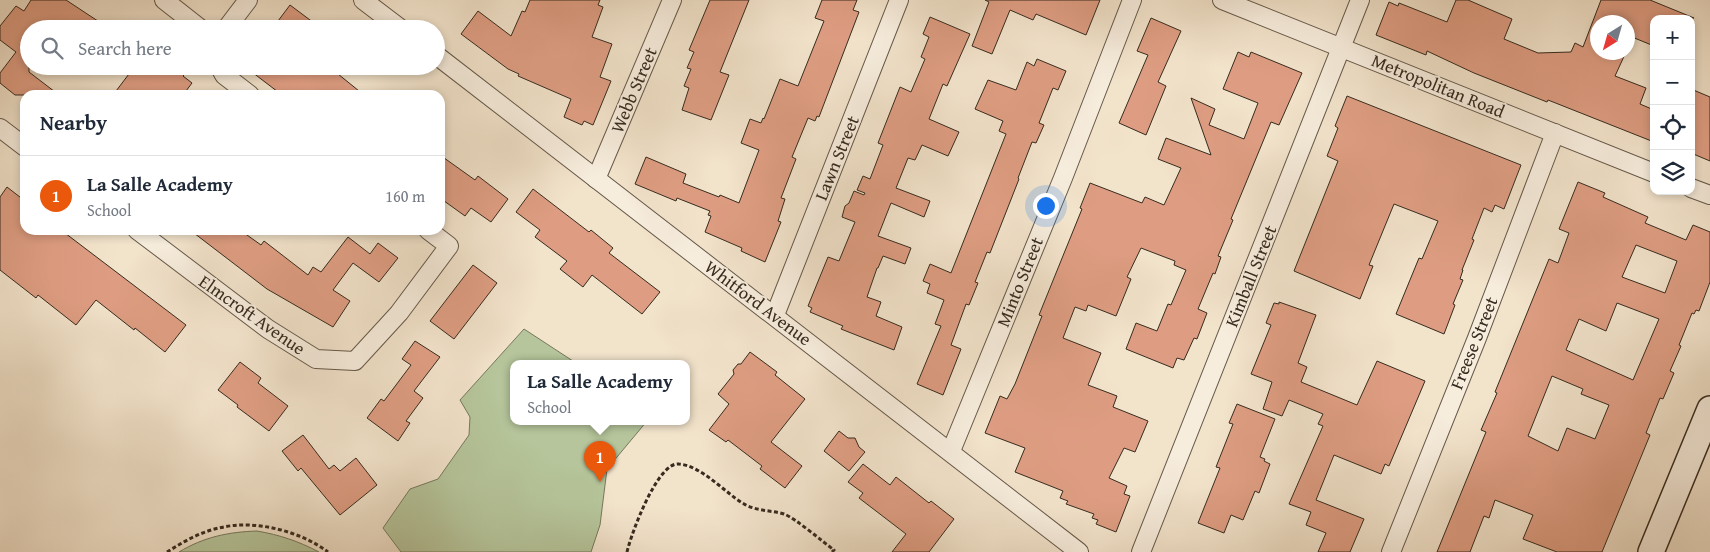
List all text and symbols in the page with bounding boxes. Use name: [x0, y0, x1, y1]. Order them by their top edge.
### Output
north arrow: [1590, 15, 1635, 60]
map controls: [1650, 15, 1695, 195]
button: +: [1650, 15, 1695, 60]
search box: [20, 20, 445, 75]
icon: search: [38, 34, 66, 62]
text: Search here: [78, 34, 172, 62]
street label: Webb Street: [603, 42, 664, 137]
street label: Metropolitan Road: [1368, 47, 1509, 125]
button: −: [1650, 60, 1695, 105]
button: locate: [1650, 105, 1695, 150]
text: Nearby: [40, 107, 107, 138]
street label: Lawn Street: [807, 111, 866, 204]
button: layers: [1650, 150, 1695, 195]
text: La Salle Academy: [87, 170, 233, 198]
text: 1: [52, 184, 60, 208]
text: 160 m: [385, 184, 425, 208]
your location: [1033, 193, 1059, 219]
text: School: [87, 198, 131, 222]
street label: Kimball Street: [1218, 220, 1283, 331]
street label: Minto Street: [989, 232, 1050, 331]
street label: Whitford Avenue: [699, 253, 818, 352]
street label: Elmcroft Avenue: [194, 268, 311, 361]
street label: Freese Street: [1443, 292, 1505, 393]
popup: [510, 360, 690, 425]
text: La Salle Academy: [527, 367, 673, 395]
text: School: [527, 395, 572, 419]
pin: 1: [584, 441, 616, 482]

